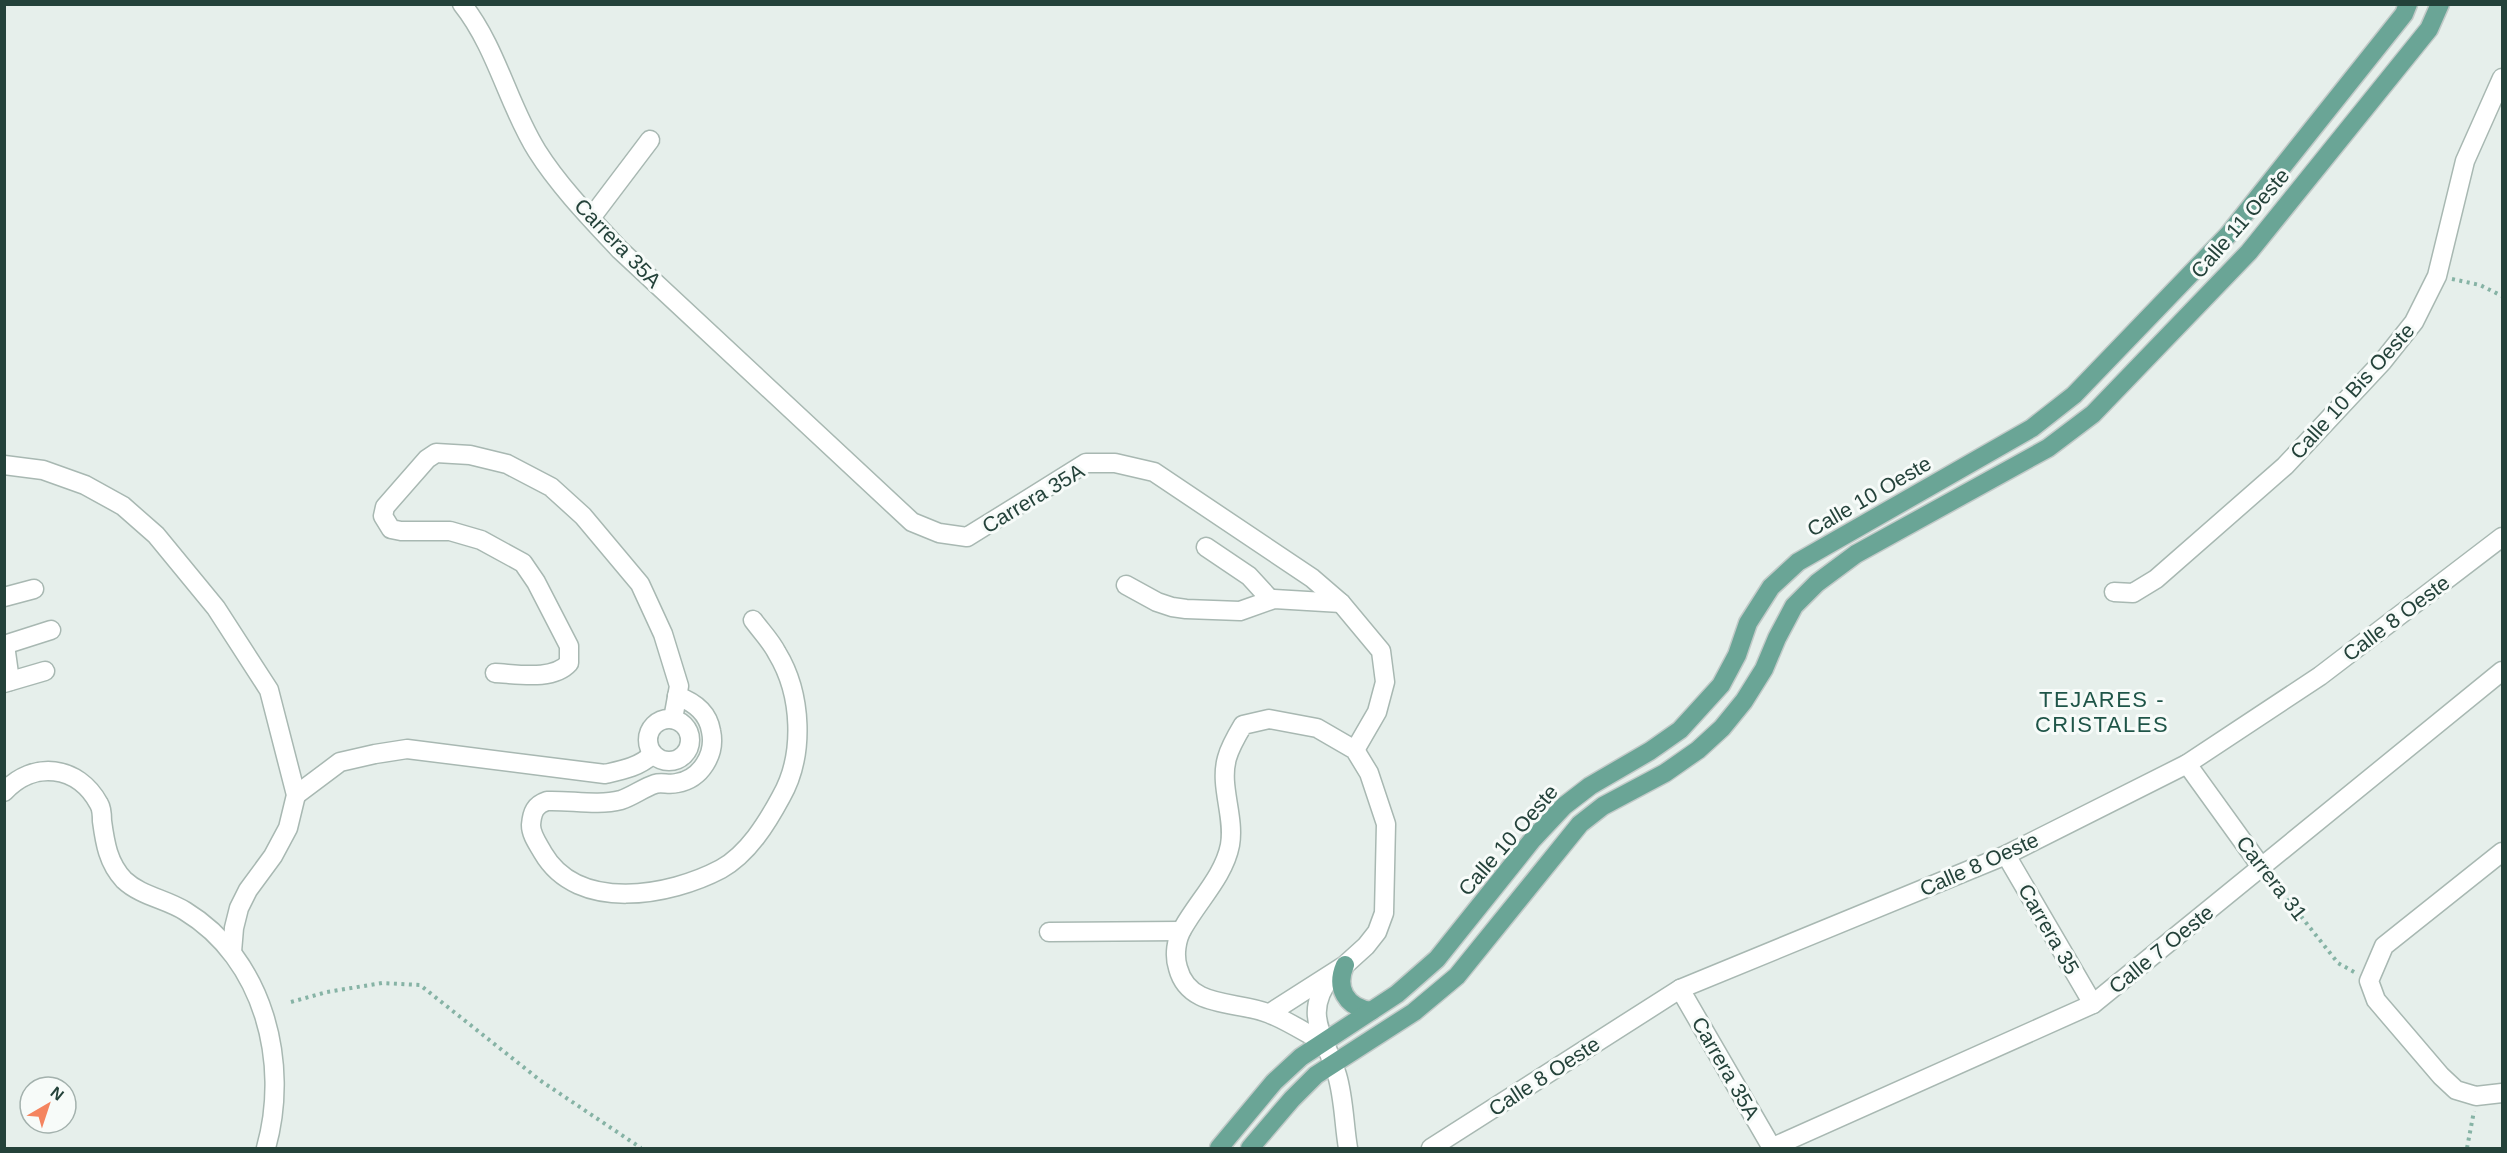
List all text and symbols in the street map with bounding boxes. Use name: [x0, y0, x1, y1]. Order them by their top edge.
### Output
street label: Calle 11 Oeste: [2186, 164, 2294, 282]
street label: Carrera 35A: [570, 194, 666, 292]
street label: Calle 10 Bis Oeste: [2285, 319, 2419, 463]
street label: Calle 10 Oeste: [1803, 451, 1935, 541]
street label: Carrera 35A: [978, 459, 1088, 537]
street label: Calle 8 Oeste: [2338, 571, 2454, 665]
district label: TEJARES - CRISTALES: [2035, 687, 2169, 737]
street label: Calle 10 Oeste: [1454, 780, 1562, 900]
street label: Calle 8 Oeste: [1916, 828, 2042, 900]
street label: Carrera 31: [2232, 831, 2312, 925]
street label: Carrera 35: [2014, 880, 2084, 978]
street label: Calle 7 Oeste: [2104, 900, 2218, 998]
street label: Carrera 35A: [1687, 1013, 1765, 1123]
street label: Calle 8 Oeste: [1484, 1032, 1604, 1120]
north arrow: [18, 1075, 78, 1135]
text: N: [47, 1083, 67, 1104]

